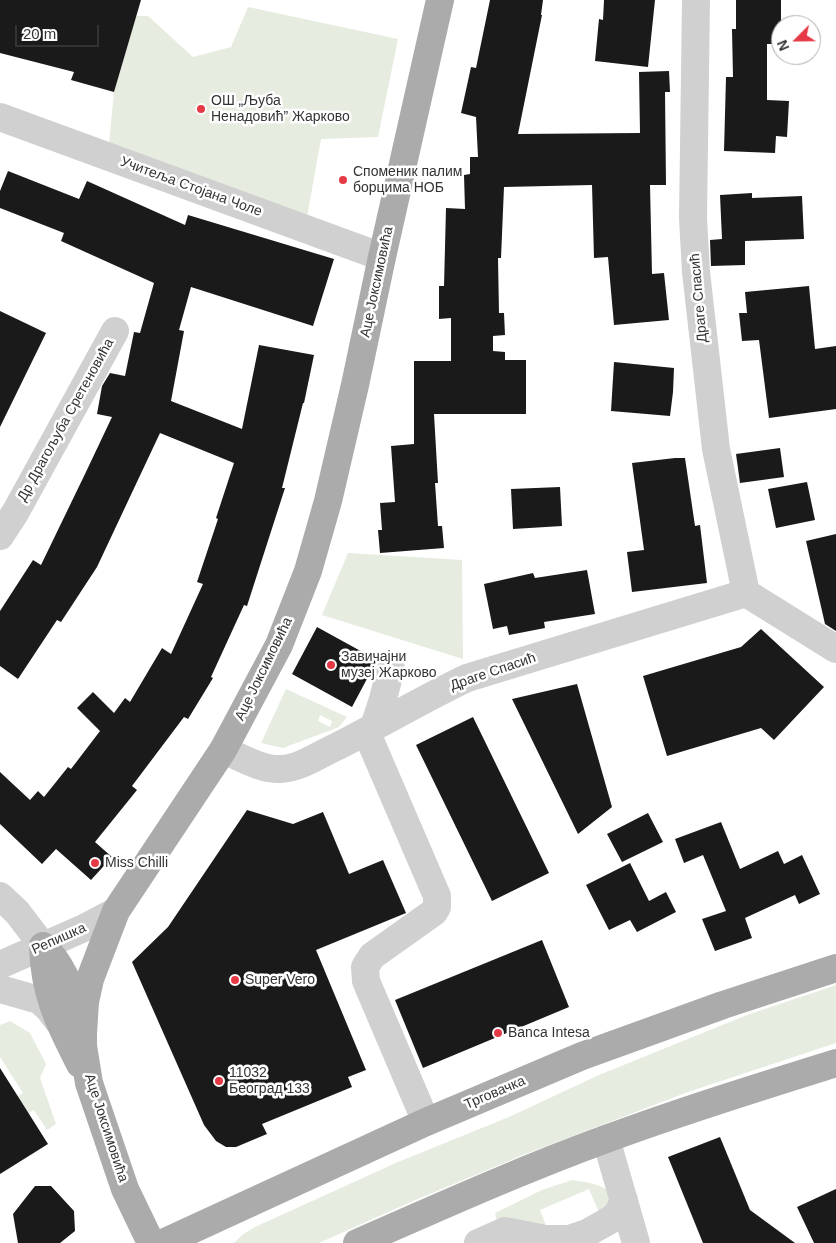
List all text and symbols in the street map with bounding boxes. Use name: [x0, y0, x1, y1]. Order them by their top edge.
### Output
scale bar: [18, 15, 101, 47]
north arrow: [771, 15, 821, 65]
text: 20 m: [23, 25, 56, 42]
text: N: [774, 38, 792, 53]
place label: ОШ „Љуба Ненадовић” Жарково: [211, 93, 350, 125]
marker: ОШ „Љуба Ненадовић” Жарково: [195, 103, 207, 115]
street label: Учитеља Стојана Чоле: [118, 154, 264, 220]
place label: Споменик палим борцима НОБ: [353, 164, 462, 196]
marker: Споменик палим борцима НОБ: [337, 174, 349, 186]
street label: Аце Јоксимовића: [357, 225, 397, 339]
street label: Драге Спасић: [687, 253, 711, 343]
street label: Др Драгољуба Сретеновића: [14, 336, 118, 504]
street label: Аце Јоксимовића: [232, 615, 296, 723]
place label: Завичајни музеј Жарково: [341, 649, 437, 682]
street label: Драге Спасић: [448, 649, 538, 695]
marker: Завичајни музеј Жарково: [325, 659, 337, 671]
place label: Miss Chilli: [105, 855, 168, 871]
marker: Miss Chilli: [89, 857, 101, 869]
street label: Репишка: [29, 920, 89, 958]
place label: Super Vero: [245, 972, 315, 988]
marker: Super Vero: [229, 974, 241, 986]
place label: Banca Intesa: [508, 1025, 590, 1041]
marker: Banca Intesa: [492, 1027, 504, 1039]
place label: 11032 Београд 133: [229, 1065, 310, 1098]
street label: Аце Јоксимовића: [81, 1072, 131, 1184]
street label: Трговачка: [462, 1073, 528, 1113]
marker: 11032 Београд 133: [213, 1075, 225, 1087]

